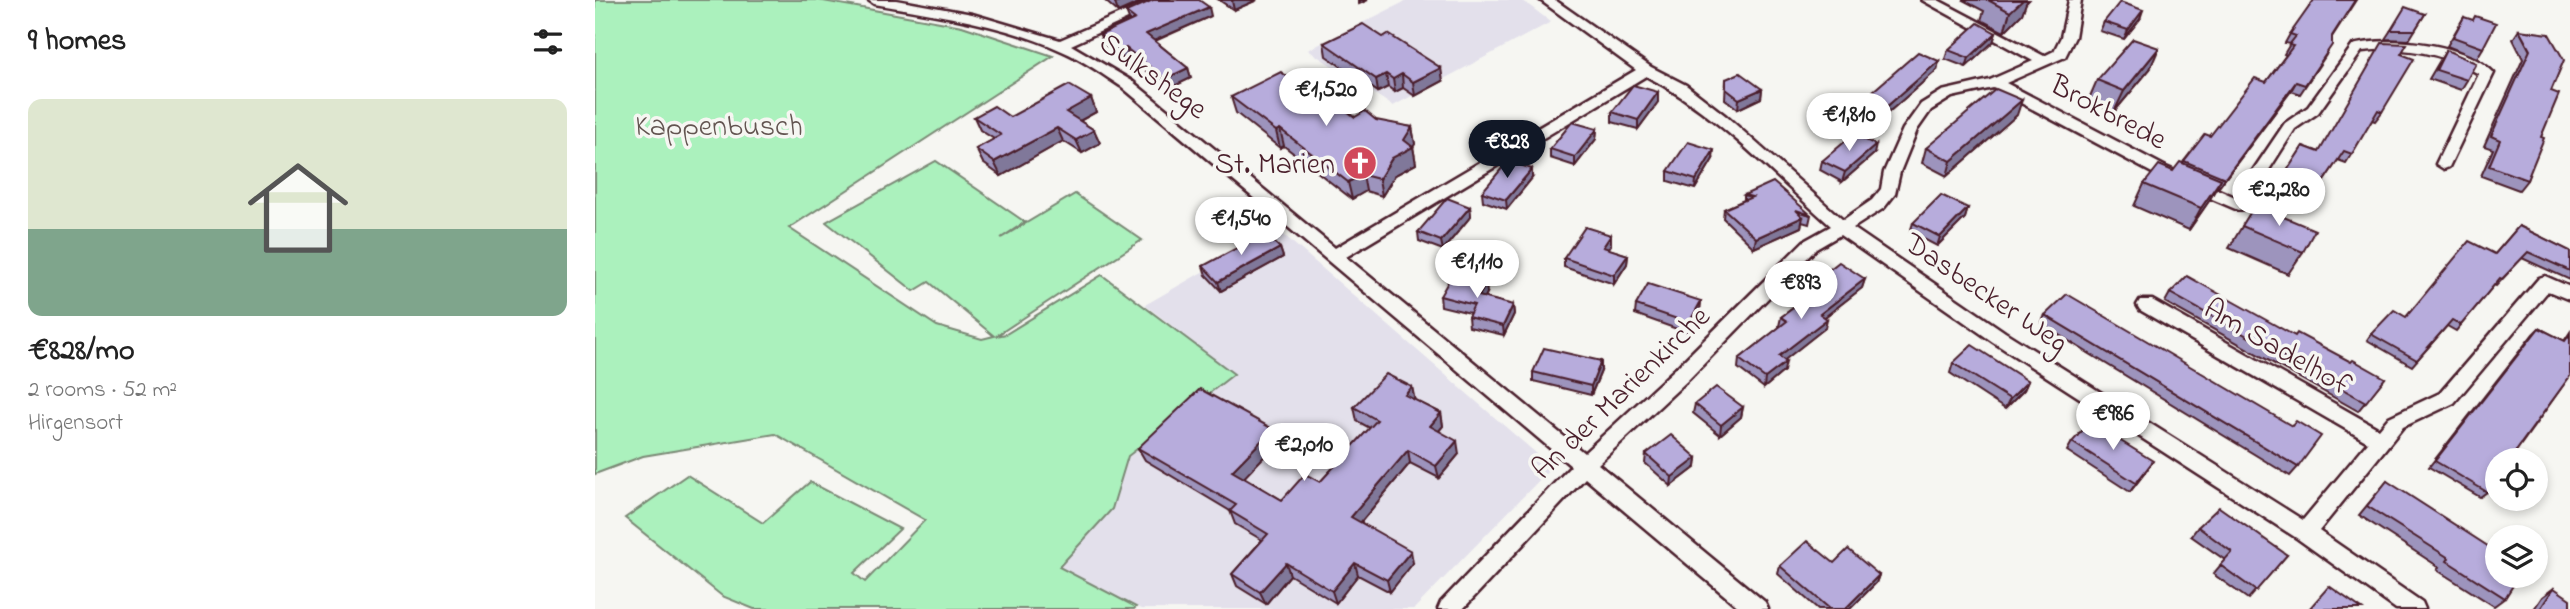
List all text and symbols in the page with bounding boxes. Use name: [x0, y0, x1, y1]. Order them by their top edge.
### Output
text: 9 homes: [28, 20, 126, 64]
icon: filters: [529, 23, 567, 61]
street label: Sulkshege: [1089, 23, 1216, 132]
street label: Brokbrede: [2041, 64, 2174, 163]
pin: €1,520: [1269, 68, 1383, 128]
text: €1,520: [1295, 74, 1357, 107]
pin: €1,810: [1792, 94, 1906, 153]
text: €1,810: [1822, 99, 1876, 132]
park label: Kappenbusch: [635, 106, 803, 150]
pin: €828: [1466, 120, 1548, 180]
text: €828: [1485, 126, 1529, 159]
place label: St. Marien: [1215, 144, 1335, 188]
church icon: St. Marien: [1341, 144, 1379, 182]
icon: home: [235, 145, 361, 271]
pin: €2,280: [2222, 168, 2336, 228]
text: €2,280: [2248, 174, 2310, 207]
pin: €1,540: [1184, 198, 1298, 257]
text: €1,540: [1211, 203, 1271, 236]
street label: Dasbecker Weg: [1894, 223, 2076, 366]
pin: €1,110: [1420, 240, 1534, 300]
text: €1,110: [1451, 246, 1503, 279]
pin: €893: [1760, 262, 1842, 321]
text: €893: [1780, 267, 1822, 300]
street label: Am Sadelhof: [2195, 289, 2359, 409]
street label: An der Marienkirche: [1523, 297, 1722, 491]
text: €828/mo: [28, 330, 135, 374]
text: 2 rooms · 52 m²: [28, 374, 177, 407]
pin: €986: [2072, 392, 2154, 452]
text: €986: [2092, 398, 2134, 431]
text: Hirgensort: [28, 407, 123, 440]
pin: €2,010: [1247, 424, 1361, 483]
text: €2,010: [1275, 429, 1333, 462]
map controls: [2485, 448, 2548, 588]
button: locate: [2485, 448, 2548, 511]
button: layers: [2485, 525, 2548, 588]

